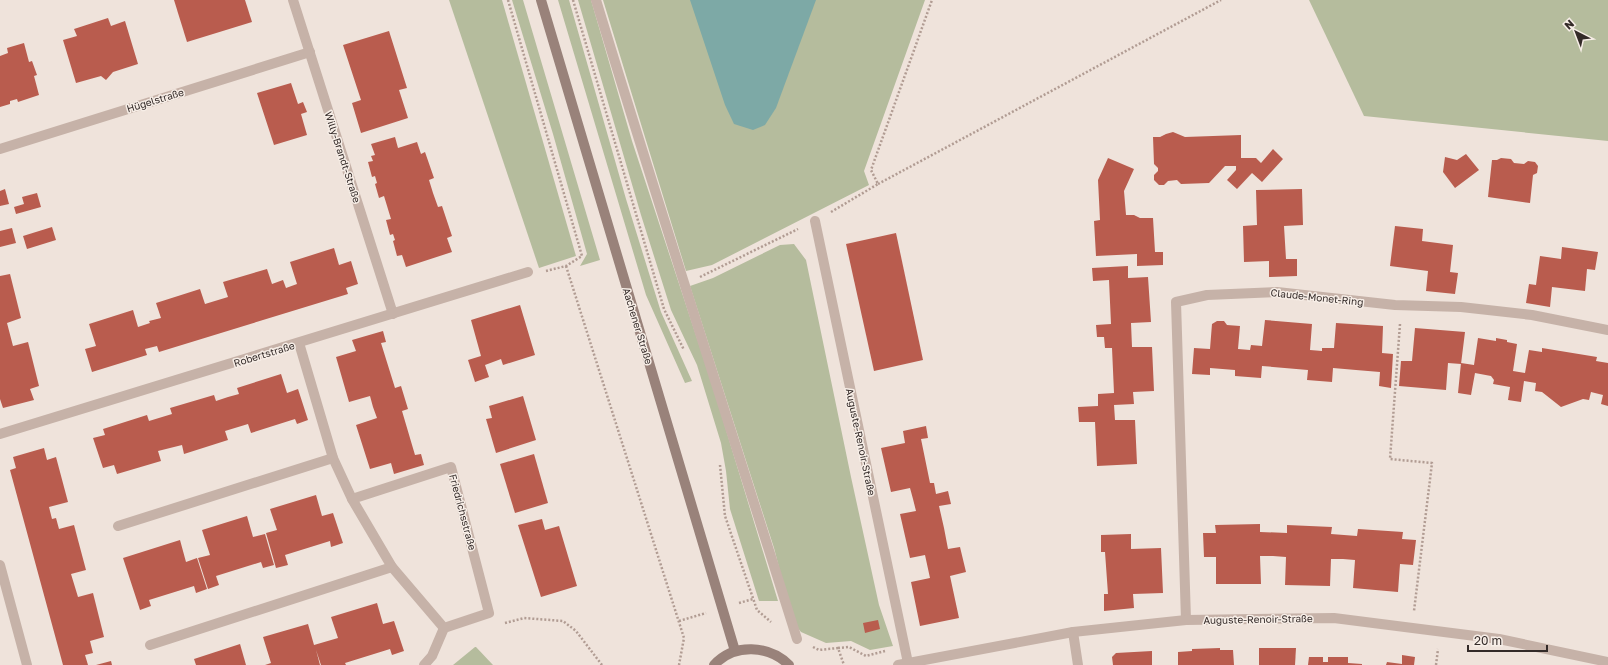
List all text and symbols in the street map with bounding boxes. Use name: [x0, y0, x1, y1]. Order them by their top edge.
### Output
north arrow: [1556, 12, 1596, 52]
text: N: [1562, 17, 1576, 32]
street label: Hügelstraße: [125, 86, 185, 114]
street label: Willy-Brandt-Straße: [323, 110, 363, 204]
street label: Aachener Straße: [621, 286, 655, 366]
street label: Claude-Monet-Ring: [1270, 286, 1364, 308]
street label: Robertstraße: [232, 339, 296, 369]
street label: Auguste-Renoir-Straße: [844, 387, 878, 497]
street label: Friedrichsstraße: [447, 473, 479, 552]
street label: Auguste-Renoir-Straße: [1203, 612, 1313, 626]
scale bar: [1468, 627, 1547, 653]
text: 20 m: [1474, 633, 1502, 648]

